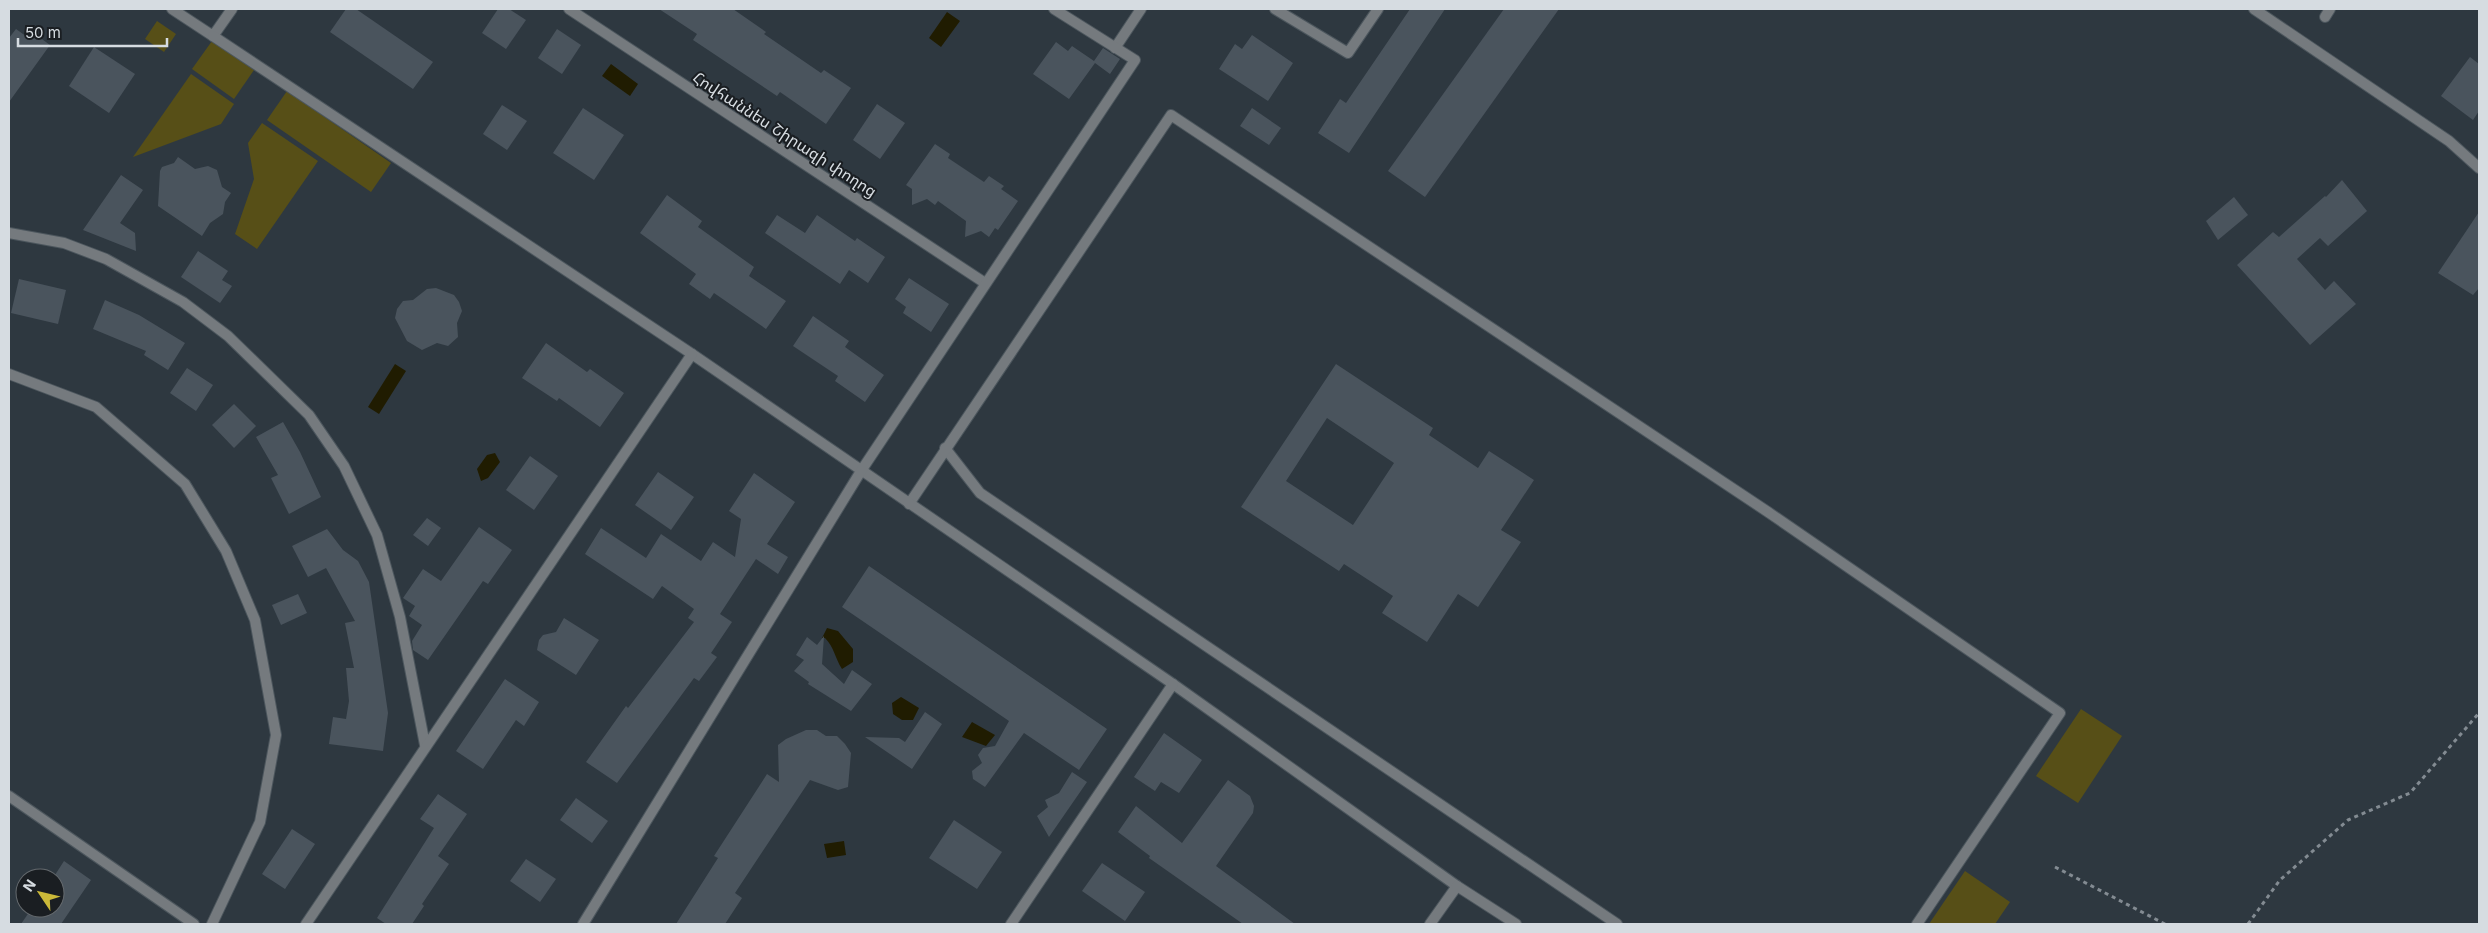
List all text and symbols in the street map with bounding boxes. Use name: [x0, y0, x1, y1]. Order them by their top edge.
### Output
scale bar: [18, 15, 166, 47]
text: 50 m: [25, 23, 61, 42]
street label: Հովհաննես Շիրազի փողոց: [689, 67, 881, 201]
north arrow: [15, 868, 65, 918]
text: N: [19, 876, 39, 895]

